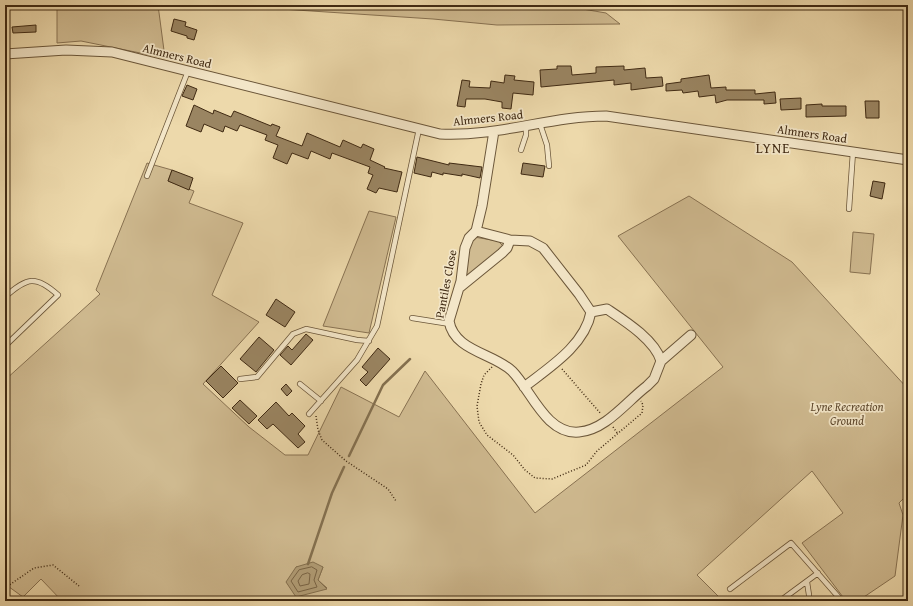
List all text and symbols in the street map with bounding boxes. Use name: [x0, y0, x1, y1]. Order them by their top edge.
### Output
street label: Almners Road: [141, 39, 214, 72]
street label: Almners Road: [452, 105, 524, 130]
street label: Almners Road: [776, 120, 849, 147]
district label: LYNE: [756, 138, 790, 158]
street label: Pantiles Close: [431, 248, 461, 320]
park label: Lyne Recreation Ground: [809, 398, 884, 429]

